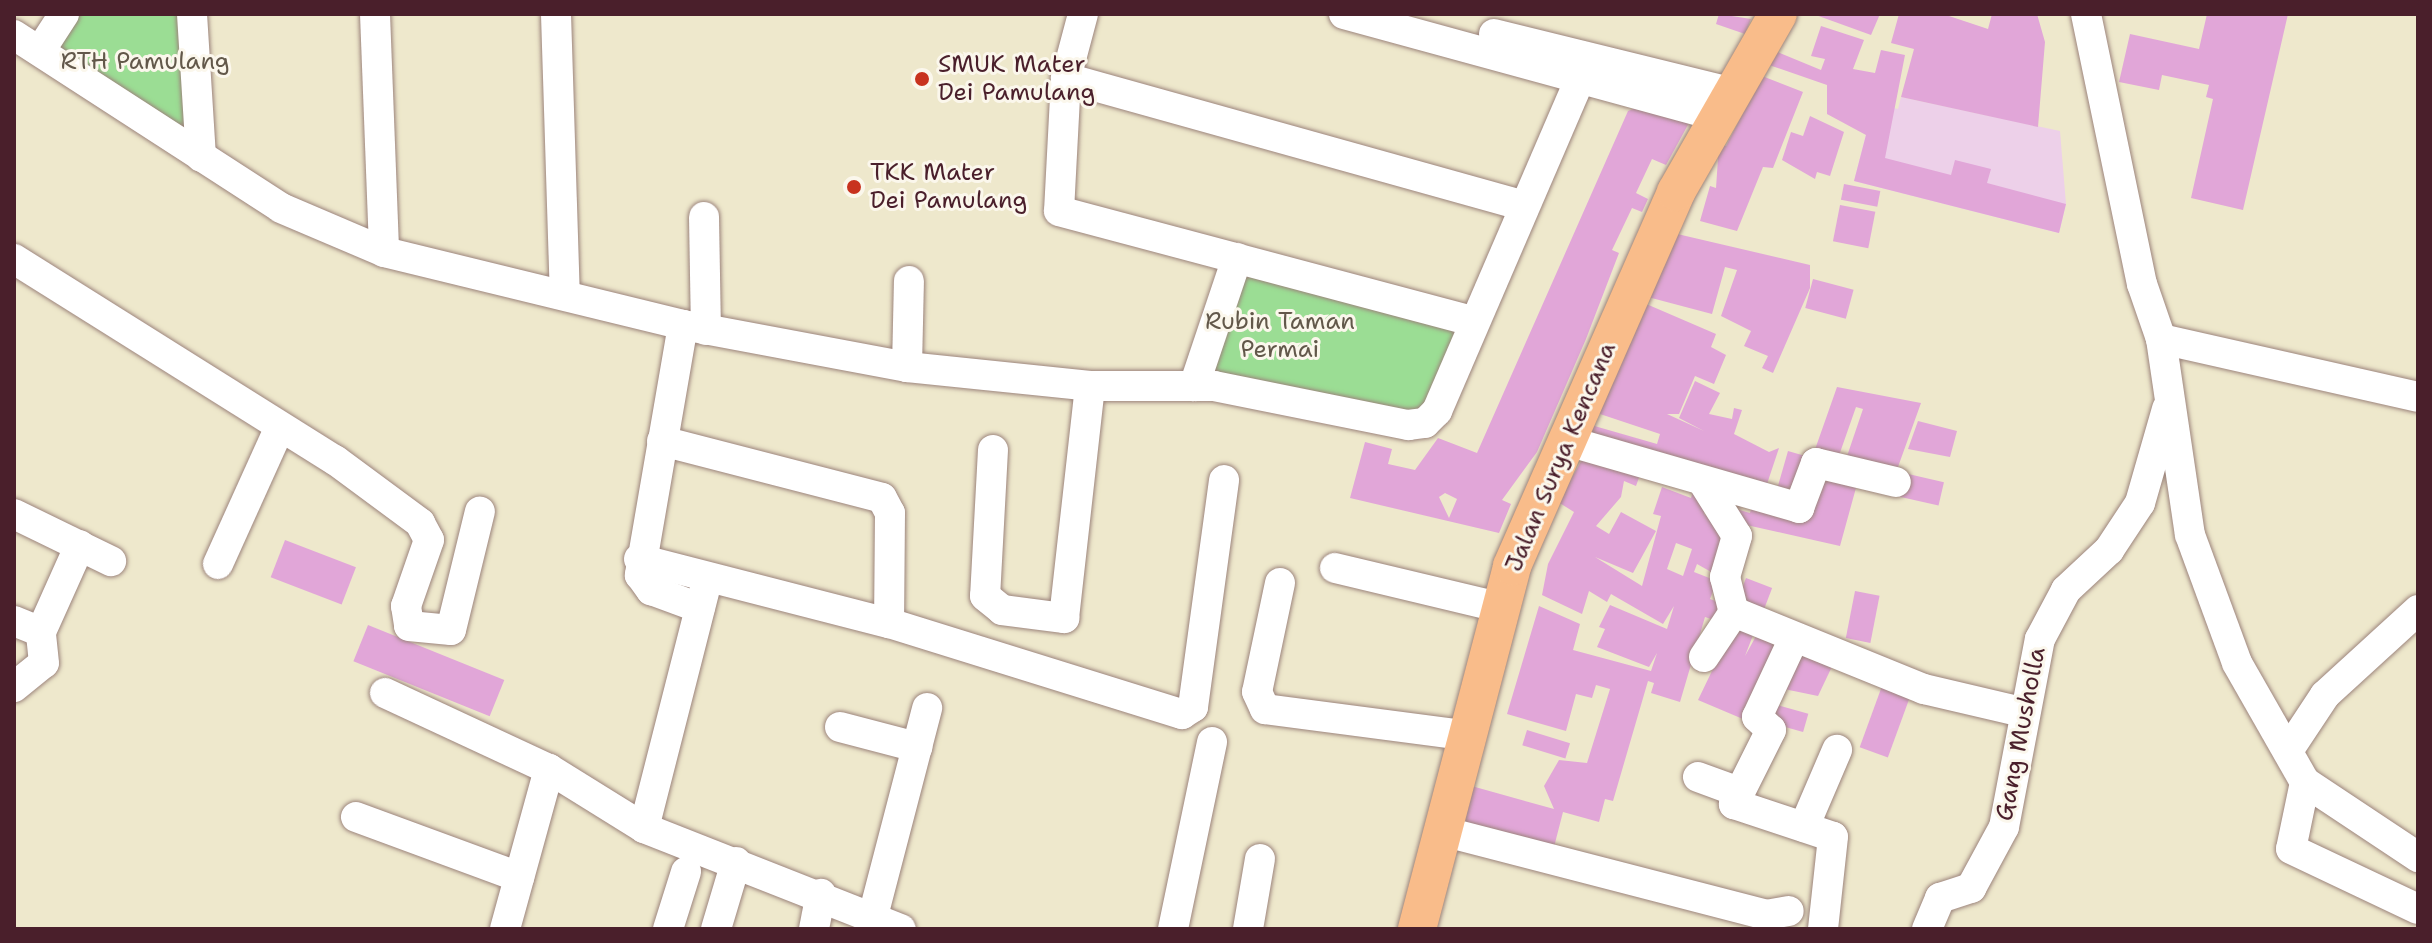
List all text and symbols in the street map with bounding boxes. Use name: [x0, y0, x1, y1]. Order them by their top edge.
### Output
park label: RTH Pamulang: [60, 48, 230, 76]
place label: SMUK Mater Dei Pamulang: [938, 51, 1095, 107]
marker: SMUK Mater Dei Pamulang: [913, 70, 931, 88]
place label: TKK Mater Dei Pamulang: [870, 159, 1027, 215]
marker: TKK Mater Dei Pamulang: [845, 178, 863, 196]
park label: Rubin Taman Permai: [1205, 308, 1355, 364]
street label: Jalan Surya Kencana: [1500, 338, 1622, 576]
street label: Gang Musholla: [1990, 645, 2052, 823]

